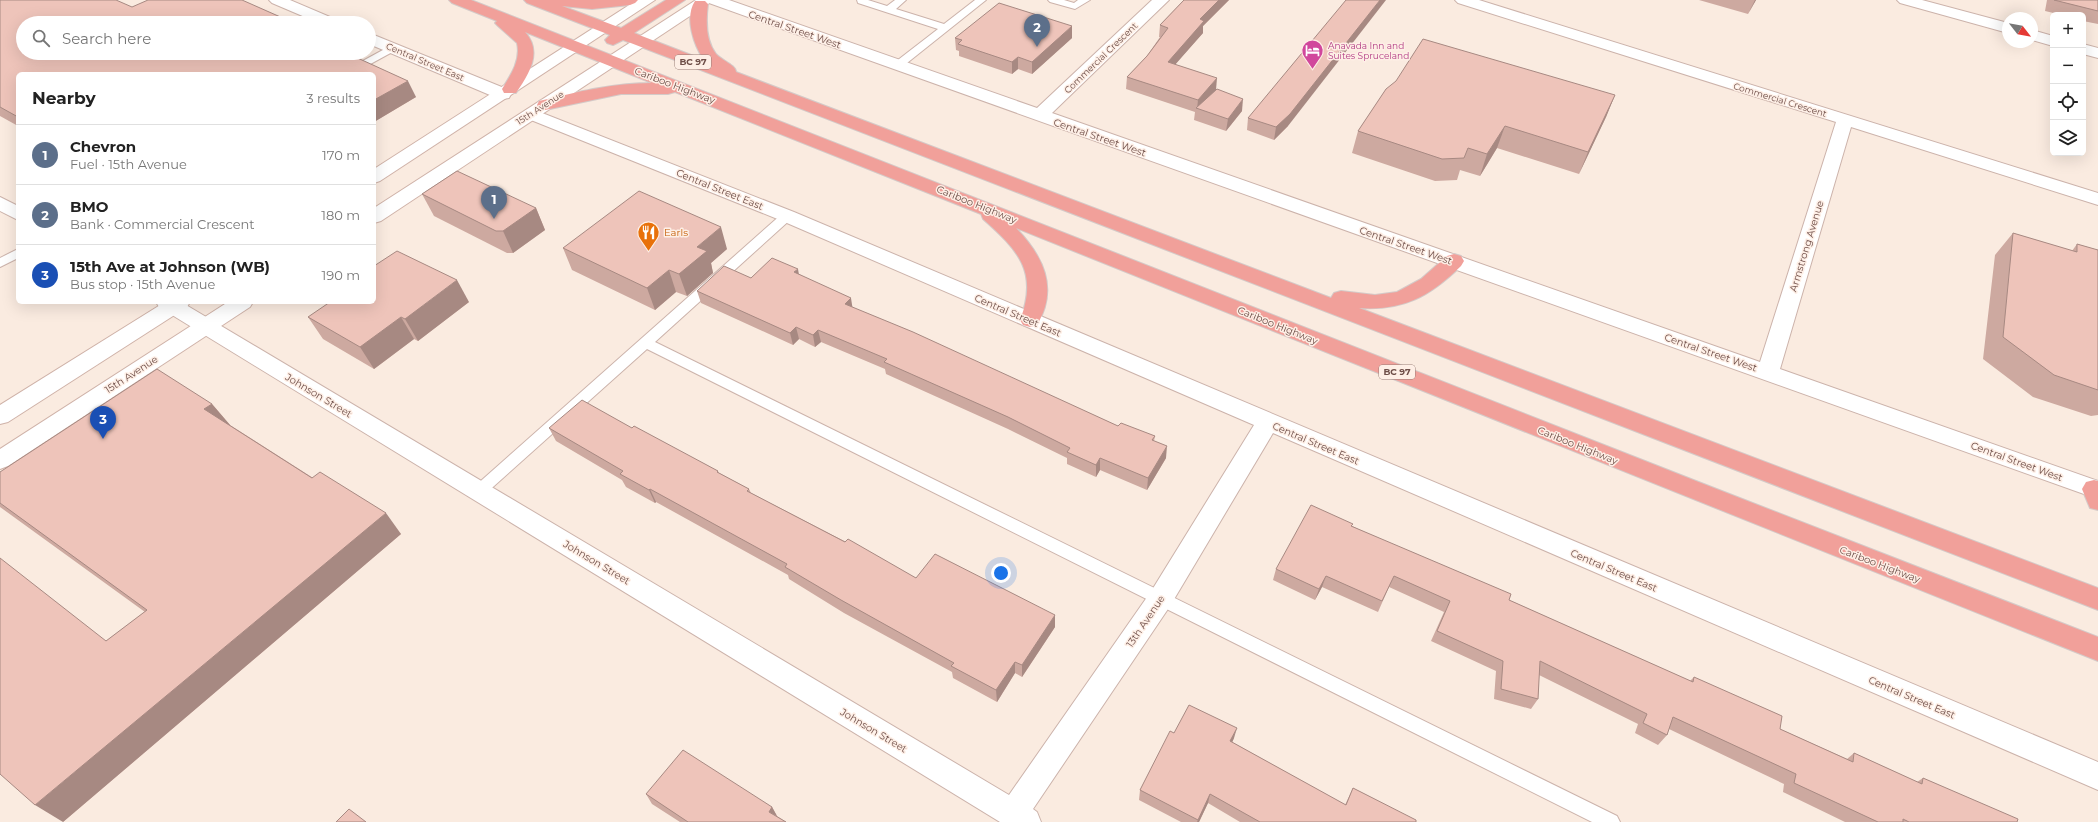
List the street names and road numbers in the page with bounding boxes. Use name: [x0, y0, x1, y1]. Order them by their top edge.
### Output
street label: Central Street West: [747, 8, 843, 51]
street label: Commercial Crescent: [1062, 20, 1140, 95]
street label: Central Street East: [385, 40, 466, 83]
road number: BC 97: [675, 55, 711, 69]
street label: Cariboo Highway: [633, 64, 718, 107]
street label: Commercial Crescent: [1732, 80, 1829, 119]
street label: 15th Avenue: [514, 88, 566, 127]
street label: Central Street West: [1052, 116, 1148, 159]
street label: Central Street East: [674, 166, 765, 213]
street label: Cariboo Highway: [935, 182, 1019, 227]
street label: Armstrong Avenue: [1786, 199, 1827, 293]
street label: Central Street West: [1358, 224, 1454, 267]
street label: Central Street East: [973, 291, 1063, 340]
street label: Cariboo Highway: [1236, 303, 1320, 348]
street label: Central Street West: [1663, 331, 1759, 374]
street label: 15th Avenue: [102, 353, 160, 396]
road number: BC 97: [1379, 365, 1415, 379]
street label: Johnson Street: [282, 370, 354, 420]
street label: Central Street East: [1271, 419, 1361, 468]
street label: Cariboo Highway: [1536, 423, 1620, 468]
street label: Central Street West: [1969, 439, 2065, 484]
street label: Johnson Street: [560, 537, 632, 587]
street label: Cariboo Highway: [1838, 543, 1923, 586]
street label: Central Street East: [1569, 546, 1659, 595]
street label: 13th Avenue: [1123, 593, 1168, 650]
street label: Central Street East: [1867, 673, 1957, 722]
street label: Johnson Street: [837, 705, 909, 755]

